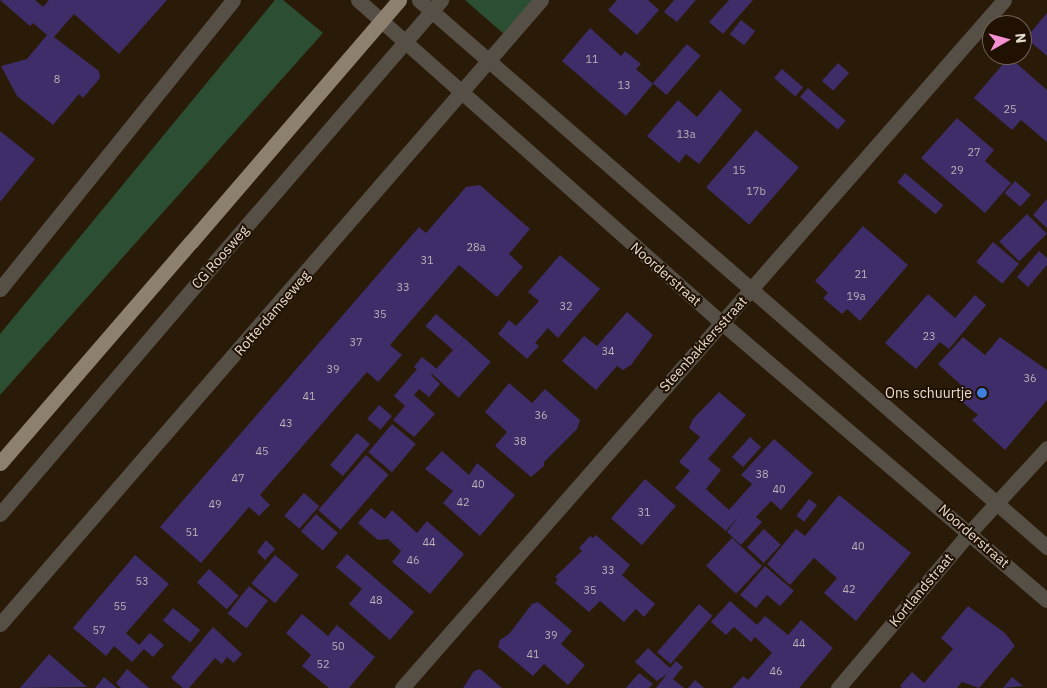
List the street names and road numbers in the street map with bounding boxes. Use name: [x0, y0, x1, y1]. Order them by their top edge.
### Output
street label: CG Roosweg: [188, 222, 252, 292]
street label: Noorderstraat: [627, 239, 705, 309]
street label: Rotterdamseweg: [231, 267, 313, 359]
street label: Steenbakkersstraat: [656, 293, 750, 395]
street label: Noorderstraat: [935, 501, 1013, 571]
street label: Kortlandstraat: [886, 550, 956, 630]

